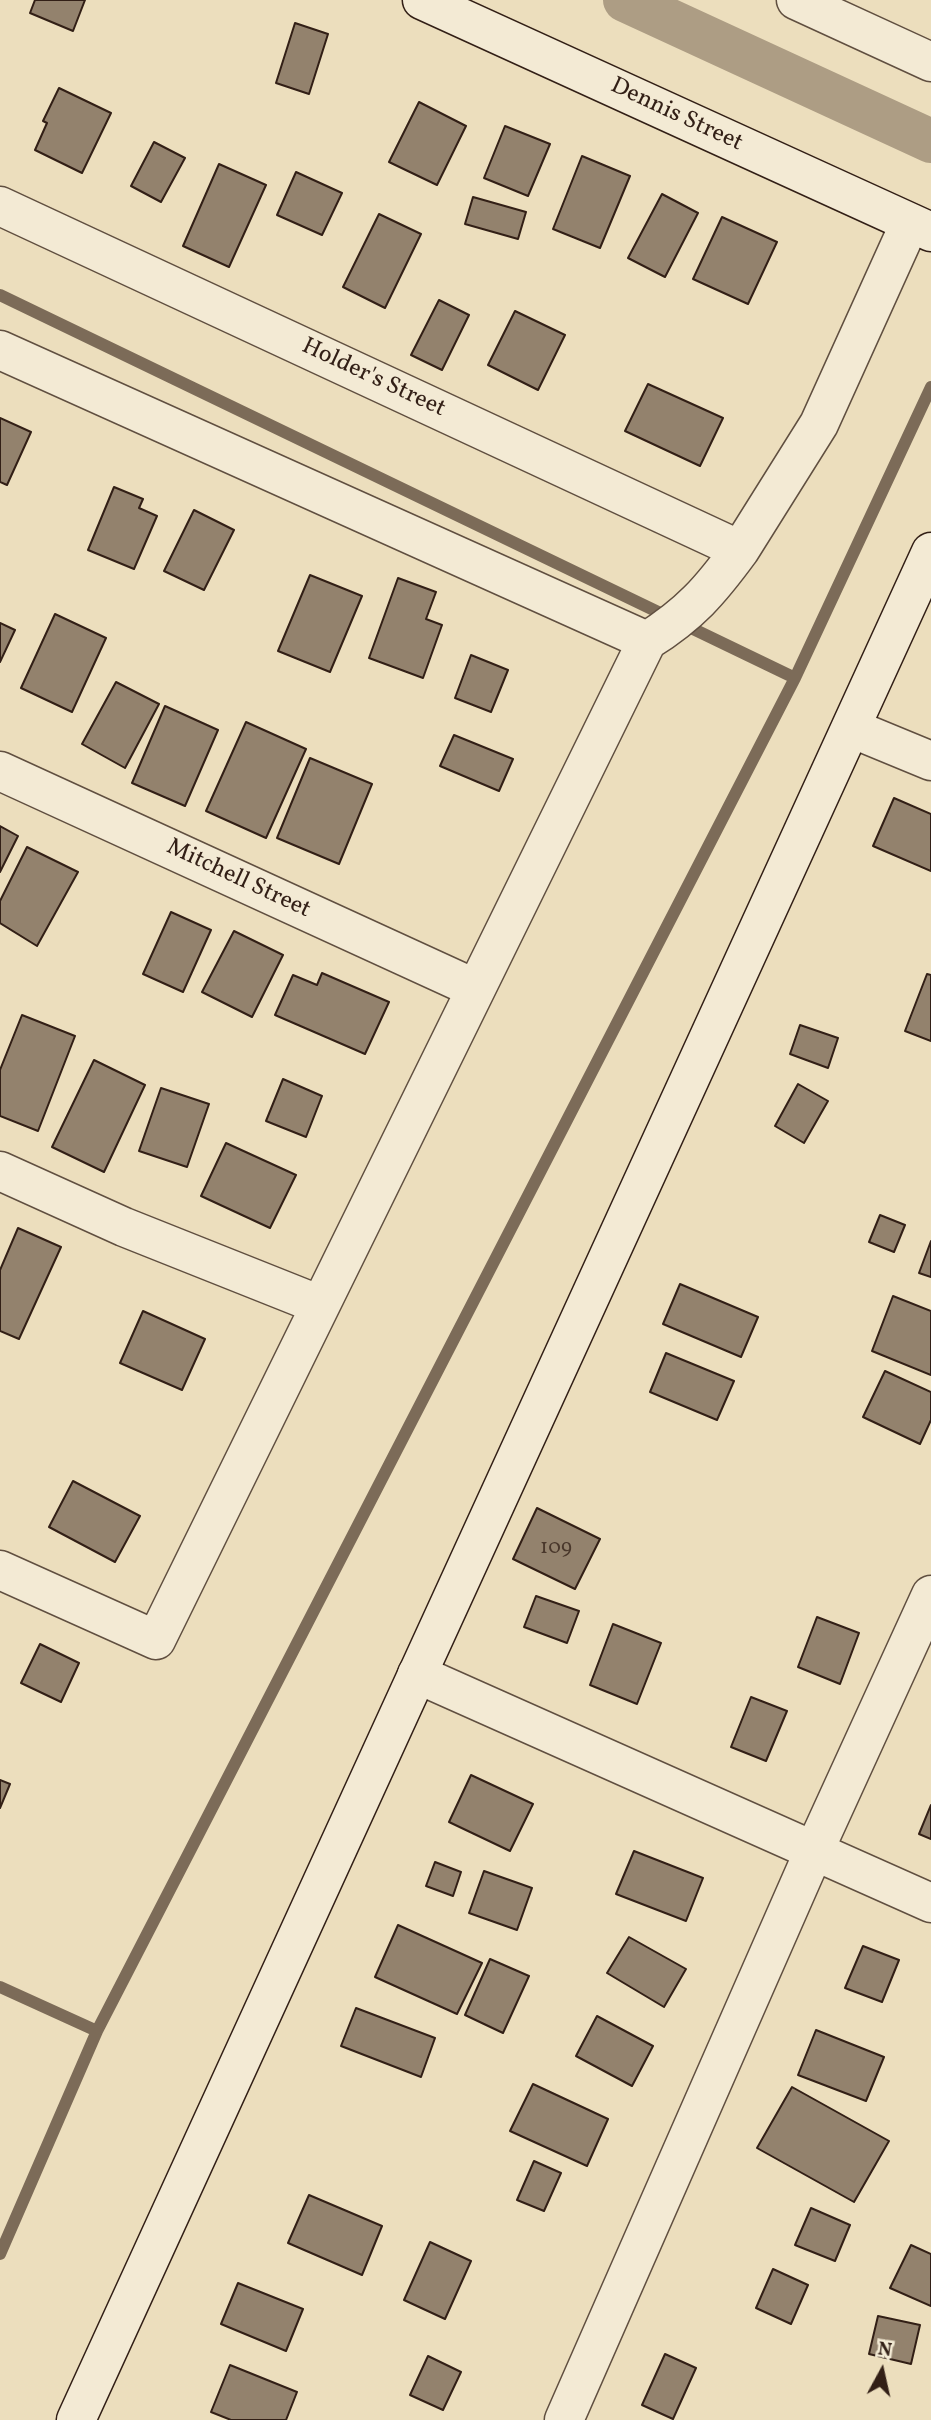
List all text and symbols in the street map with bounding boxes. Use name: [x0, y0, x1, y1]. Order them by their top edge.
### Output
street label: Dennis Street: [605, 73, 747, 159]
street label: Holder's Street: [296, 333, 450, 425]
street label: Mitchell Street: [161, 834, 315, 926]
house number: 109: [540, 1536, 572, 1562]
north arrow: [847, 2336, 917, 2406]
text: N: [876, 2336, 894, 2364]

